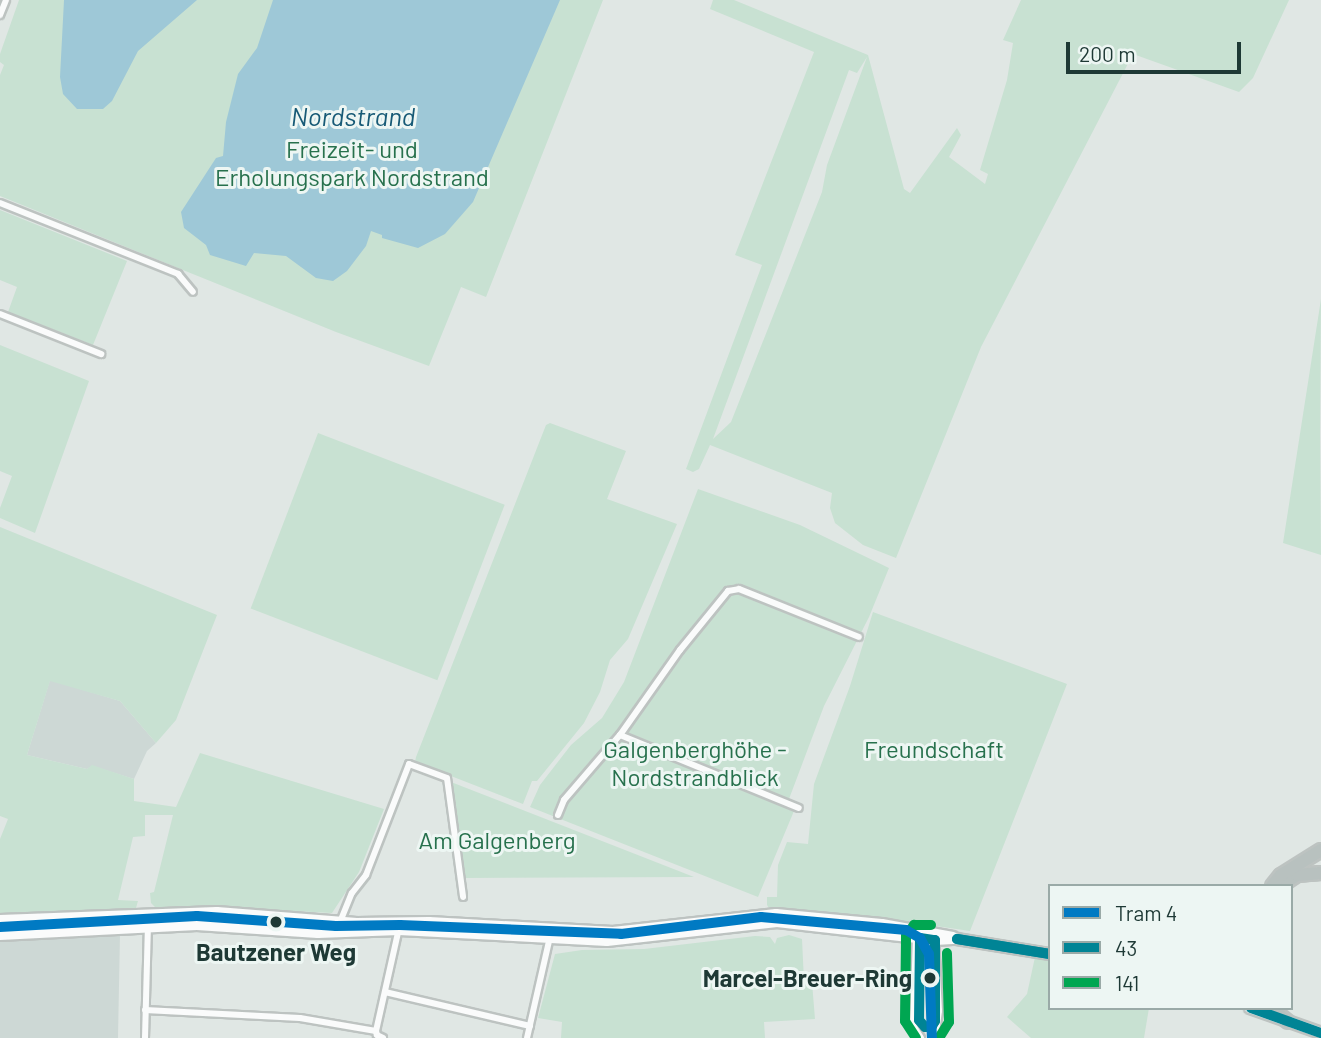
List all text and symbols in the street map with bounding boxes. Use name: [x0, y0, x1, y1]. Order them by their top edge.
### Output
scale bar: [1069, 28, 1244, 72]
text: 200 m: [1079, 41, 1136, 66]
water label: Nordstrand: [291, 100, 415, 132]
park label: Freizeit- und Erholungspark Nordstrand: [215, 135, 489, 191]
park label: Galgenberghöhe - Nordstrandblick: [603, 735, 787, 791]
park label: Freundschaft: [864, 735, 1004, 763]
park label: Am Galgenberg: [418, 826, 576, 854]
legend: [1048, 884, 1293, 1010]
text: Tram 4: [1115, 900, 1177, 925]
marker: Bautzener Weg: [264, 910, 288, 934]
text: 43: [1115, 935, 1137, 960]
place label: Bautzener Weg: [196, 938, 356, 966]
place label: Marcel-Breuer-Ring: [703, 964, 912, 992]
marker: Marcel-Breuer-Ring: [918, 966, 942, 990]
text: 141: [1115, 970, 1139, 995]

